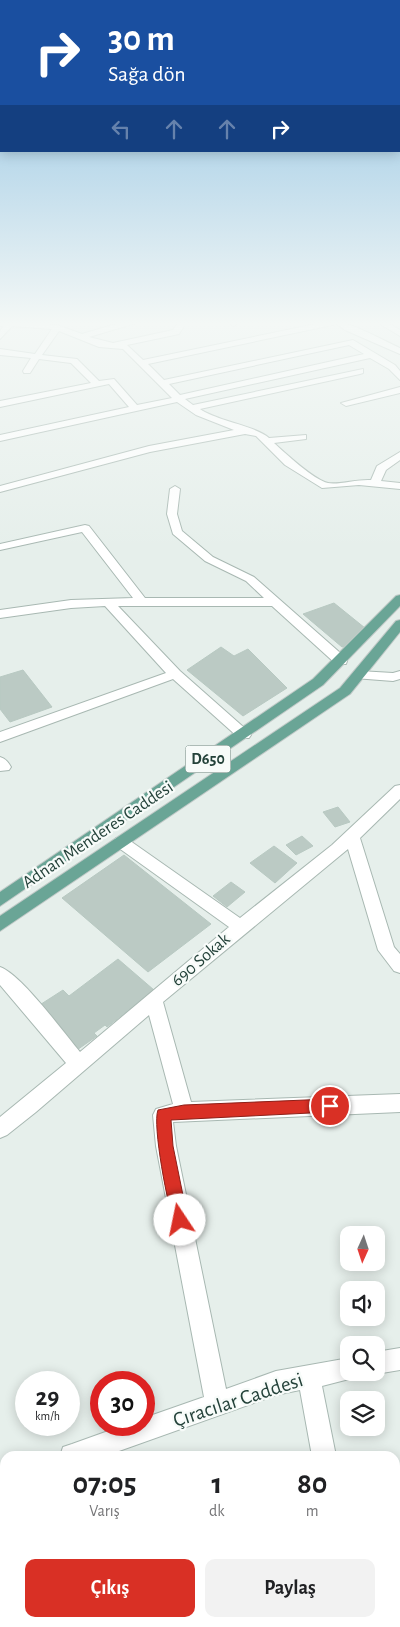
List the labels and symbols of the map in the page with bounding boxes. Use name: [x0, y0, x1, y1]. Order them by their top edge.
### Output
road number: D650: [186, 746, 230, 772]
street label: Adnan Menderes Caddesi: [19, 778, 177, 892]
street label: 690 Sokak: [168, 929, 234, 990]
pin: [309, 1085, 351, 1127]
position arrow: [153, 1193, 205, 1245]
north arrow: [340, 1226, 385, 1271]
street label: Çıracılar Caddesi: [170, 1369, 306, 1431]
speed limit sign: 30: [90, 1371, 155, 1436]

